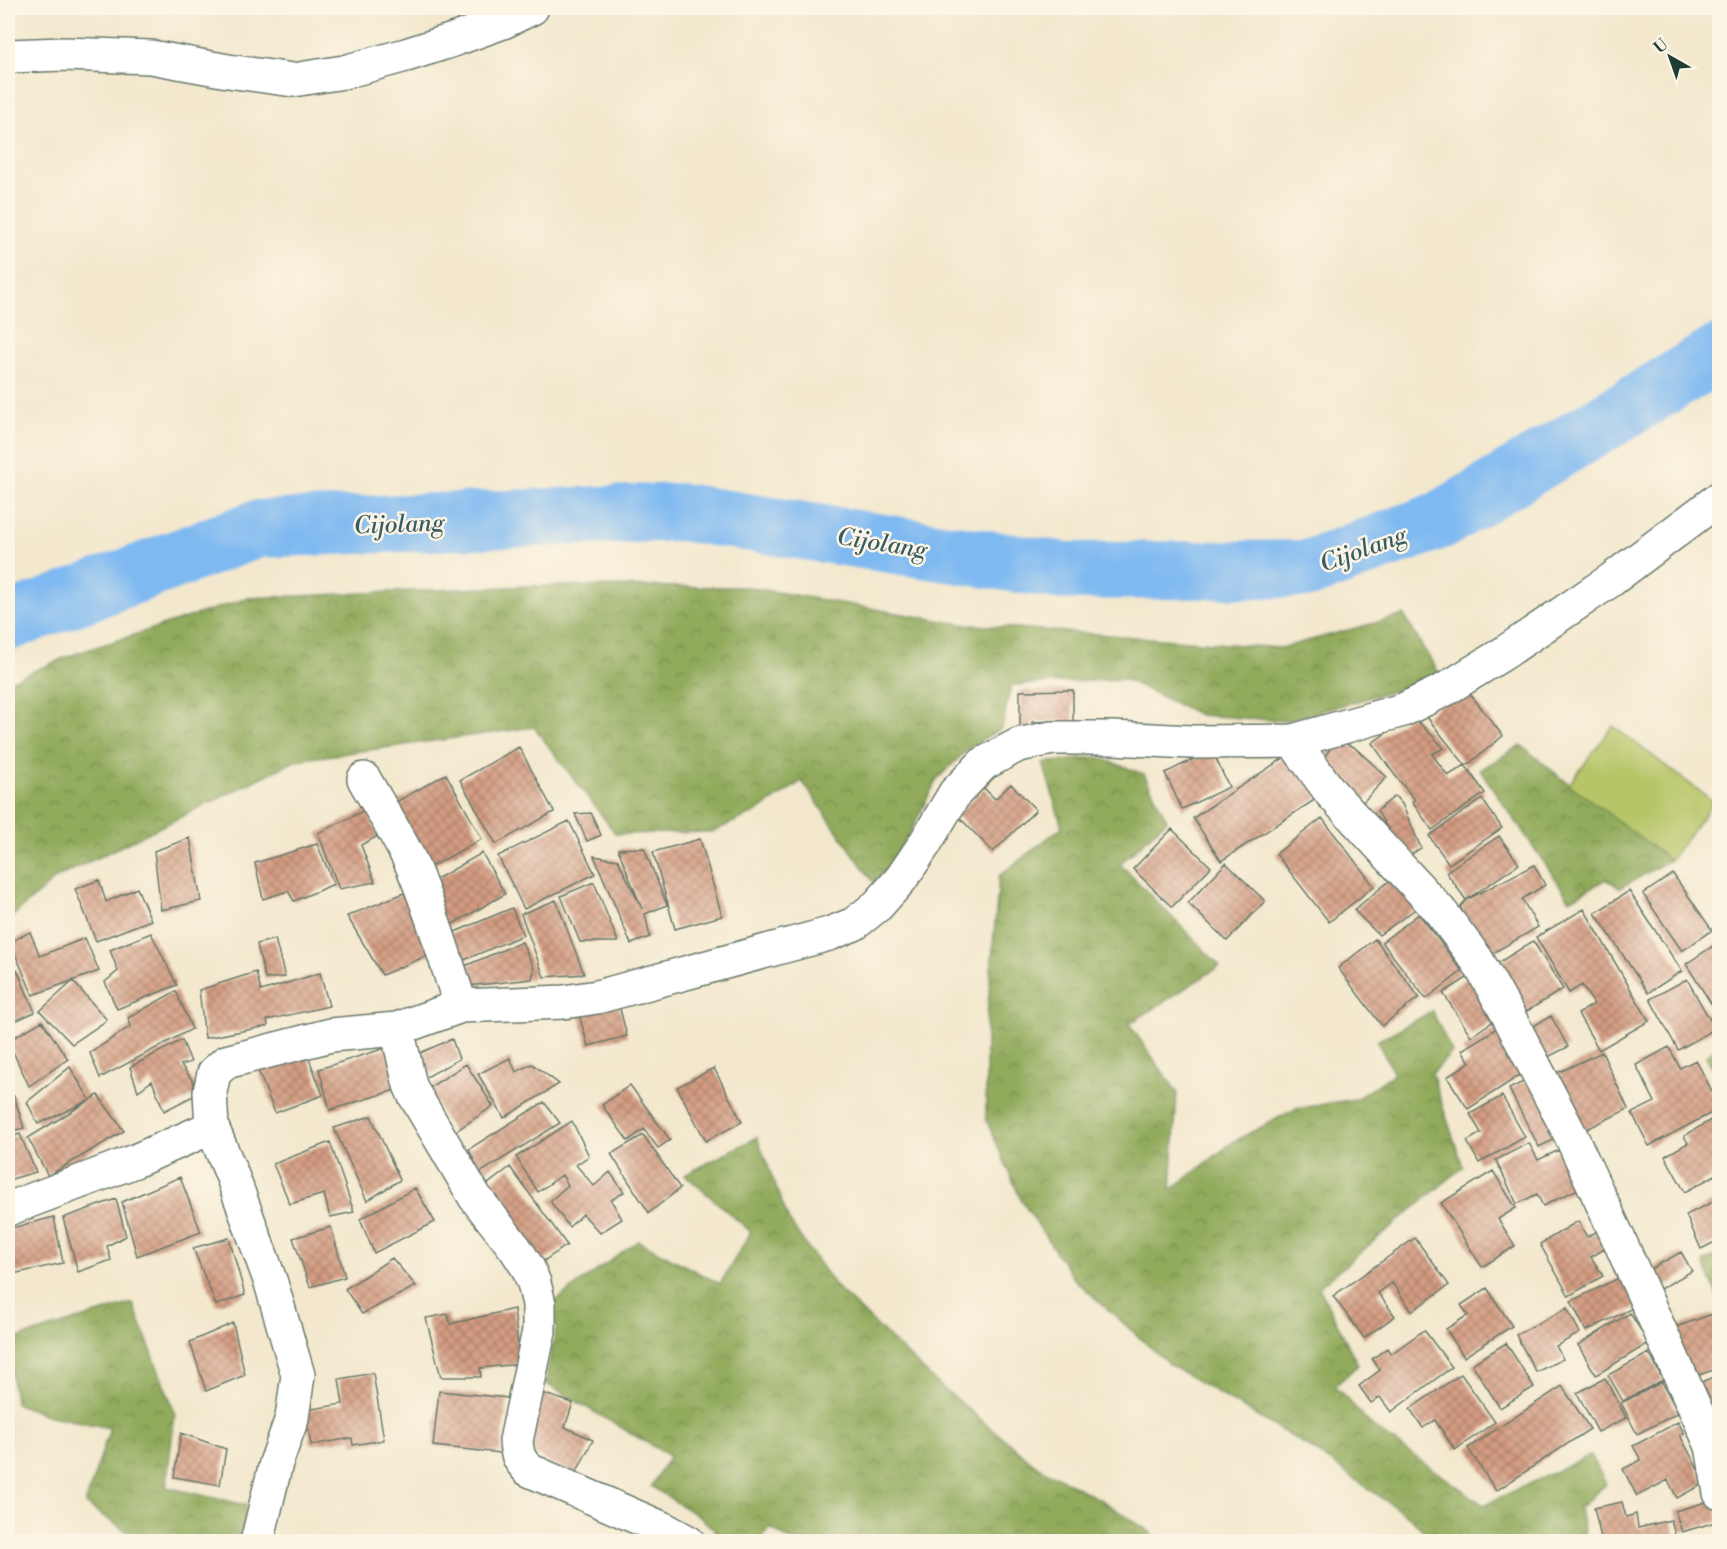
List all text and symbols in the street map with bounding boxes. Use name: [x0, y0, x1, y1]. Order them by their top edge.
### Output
north arrow: [1640, 27, 1700, 87]
text: U: [1650, 34, 1673, 58]
water label: Cijolang: [353, 508, 446, 542]
water label: Cijolang: [1316, 520, 1412, 579]
water label: Cijolang: [835, 522, 930, 566]

